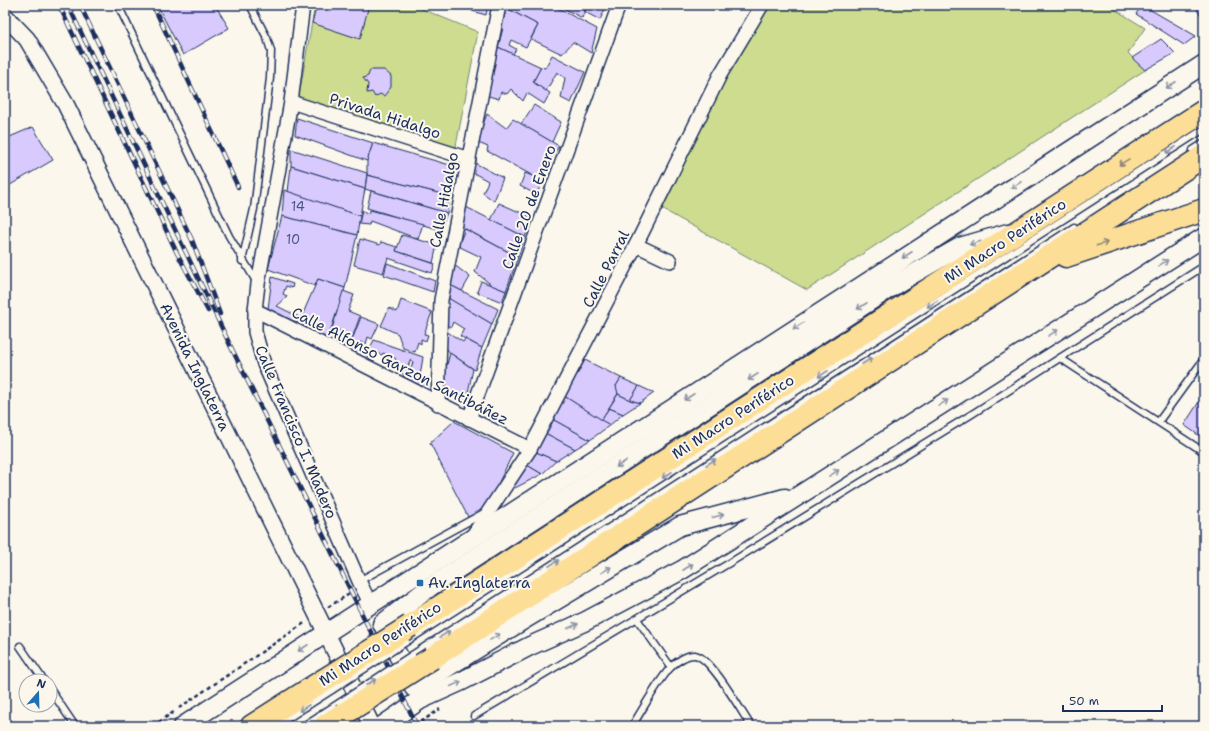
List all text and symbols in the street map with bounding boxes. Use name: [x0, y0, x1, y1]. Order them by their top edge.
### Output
one-way arrow: [1166, 81, 1177, 89]
street label: Privada Hidalgo: [327, 89, 443, 143]
street label: Calle 20 de Enero: [497, 142, 561, 272]
one-way arrow: [1165, 147, 1177, 155]
street label: Calle Hidalgo: [425, 151, 463, 249]
one-way arrow: [1119, 158, 1130, 166]
one-way arrow: [1010, 181, 1022, 189]
street label: Mi Macro Periférico: [940, 194, 1070, 288]
house number: 14: [291, 198, 305, 215]
street label: Calle Parral: [578, 226, 634, 311]
house number: 10: [286, 231, 300, 248]
one-way arrow: [969, 240, 982, 247]
one-way arrow: [1095, 240, 1108, 247]
one-way arrow: [901, 252, 913, 260]
one-way arrow: [1157, 259, 1169, 267]
street label: Avenida Inglaterra: [155, 300, 235, 435]
one-way arrow: [927, 300, 938, 308]
street label: Calle Alfonso Garzon Santibáñez: [288, 302, 512, 430]
one-way arrow: [857, 302, 868, 310]
one-way arrow: [792, 323, 804, 331]
one-way arrow: [1047, 329, 1058, 337]
street label: Calle Francisco I. Madero: [250, 342, 342, 522]
one-way arrow: [861, 357, 873, 365]
street label: Mi Macro Periférico: [668, 370, 798, 464]
one-way arrow: [818, 370, 829, 378]
one-way arrow: [748, 373, 759, 382]
one-way arrow: [684, 393, 695, 401]
one-way arrow: [937, 399, 948, 407]
one-way arrow: [705, 458, 716, 467]
one-way arrow: [615, 460, 627, 468]
one-way arrow: [828, 469, 839, 477]
one-way arrow: [661, 471, 672, 479]
one-way arrow: [711, 511, 724, 519]
one-way arrow: [548, 559, 560, 567]
one-way arrow: [682, 562, 694, 570]
one-way arrow: [600, 565, 612, 573]
place label: Av. Inglaterra: [428, 573, 531, 593]
marker: Av. Inglaterra: [415, 578, 425, 588]
street label: Mi Macro Periférico: [315, 597, 445, 691]
one-way arrow: [566, 622, 578, 630]
one-way arrow: [439, 630, 450, 638]
one-way arrow: [489, 633, 501, 641]
one-way arrow: [298, 644, 309, 652]
north arrow: [18, 673, 58, 713]
text: N: [35, 676, 48, 693]
one-way arrow: [366, 677, 377, 686]
one-way arrow: [450, 679, 462, 687]
scale bar: [1063, 687, 1162, 713]
text: 50 m: [1069, 693, 1099, 709]
one-way arrow: [299, 704, 310, 712]

